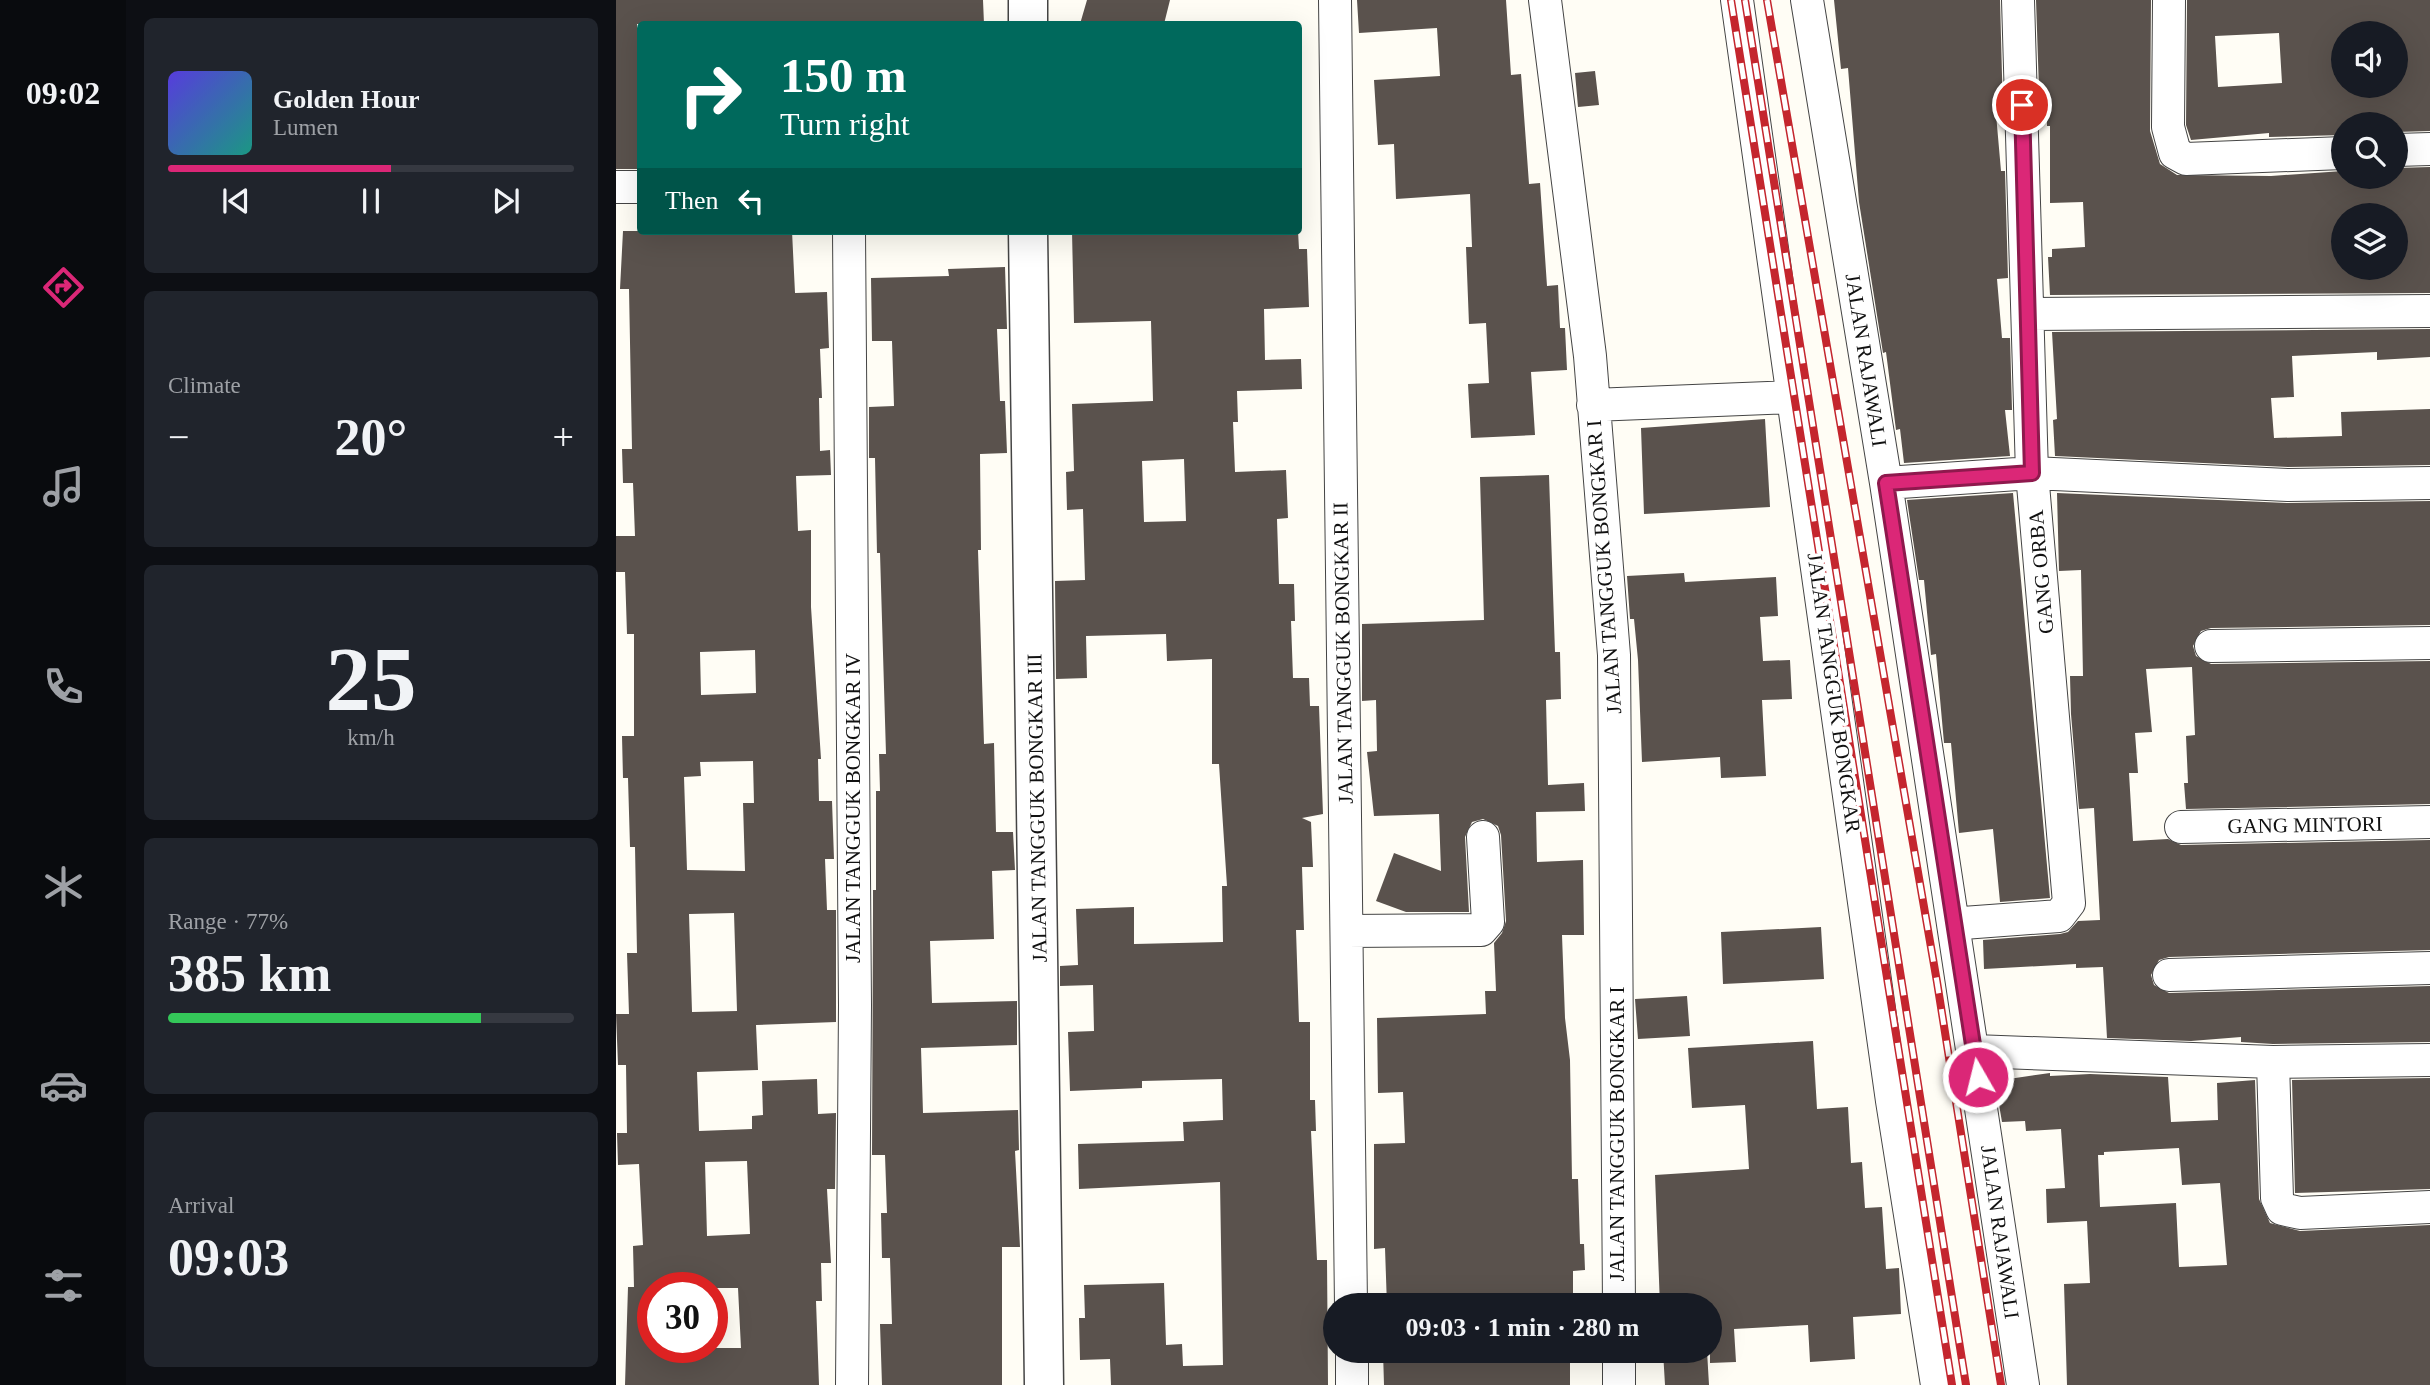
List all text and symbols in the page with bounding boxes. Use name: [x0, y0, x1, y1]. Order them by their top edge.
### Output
map controls: [2331, 21, 2408, 280]
button: sound: [2331, 21, 2408, 98]
text: 150 m: [780, 48, 907, 103]
icon: right: [665, 49, 756, 140]
text: 09:02: [26, 75, 100, 111]
pin: [1992, 75, 2052, 135]
text: Golden Hour: [273, 85, 420, 114]
icon: arrive: [2003, 86, 2041, 124]
text: Turn right: [780, 106, 910, 142]
button: search: [2331, 112, 2408, 189]
text: Lumen: [273, 115, 338, 140]
icon: previous: [217, 182, 255, 220]
icon: pause: [352, 182, 390, 220]
icon: next: [487, 182, 525, 220]
icon: left: [732, 182, 770, 220]
text: Then: [665, 186, 718, 215]
button: layers: [2331, 203, 2408, 280]
icon: directions: [39, 263, 88, 312]
street label: JALAN RAJAWALI: [1840, 272, 1892, 448]
text: Climate: [168, 373, 241, 398]
text: 20°: [335, 409, 407, 466]
text: −: [168, 416, 189, 458]
text: +: [553, 416, 574, 458]
street label: JALAN TANGGUK BONGKAR I: [1582, 419, 1626, 715]
icon: music: [39, 462, 88, 511]
street label: JALAN TANGGUK BONGKAR II: [1328, 502, 1358, 804]
street label: GANG ORBA: [2024, 508, 2058, 635]
street label: JALAN TANGGUK BONGKAR: [1802, 551, 1866, 835]
text: 25: [326, 629, 417, 730]
street label: JALAN TANGGUK BONGKAR IV: [841, 653, 865, 963]
street label: JALAN TANGGUK BONGKAR III: [1022, 653, 1052, 963]
icon: phone: [39, 662, 88, 711]
text: km/h: [347, 725, 395, 750]
street label: GANG MINTORI: [2227, 812, 2383, 838]
icon: climate: [39, 862, 88, 911]
text: Range · 77%: [168, 909, 288, 934]
text: 385 km: [168, 945, 331, 1002]
street label: JALAN TANGGUK BONGKAR I: [1605, 987, 1629, 1281]
position arrow: [1941, 1040, 2015, 1114]
icon: car: [39, 1061, 88, 1110]
street label: JALAN RAJAWALI: [1976, 1144, 2024, 1320]
text: Arrival: [168, 1193, 234, 1218]
text: 09:03: [168, 1229, 289, 1286]
icon: filters: [39, 1261, 88, 1310]
speed limit sign: 30: [637, 1272, 728, 1363]
text: 09:03 · 1 min · 280 m: [1406, 1313, 1640, 1342]

